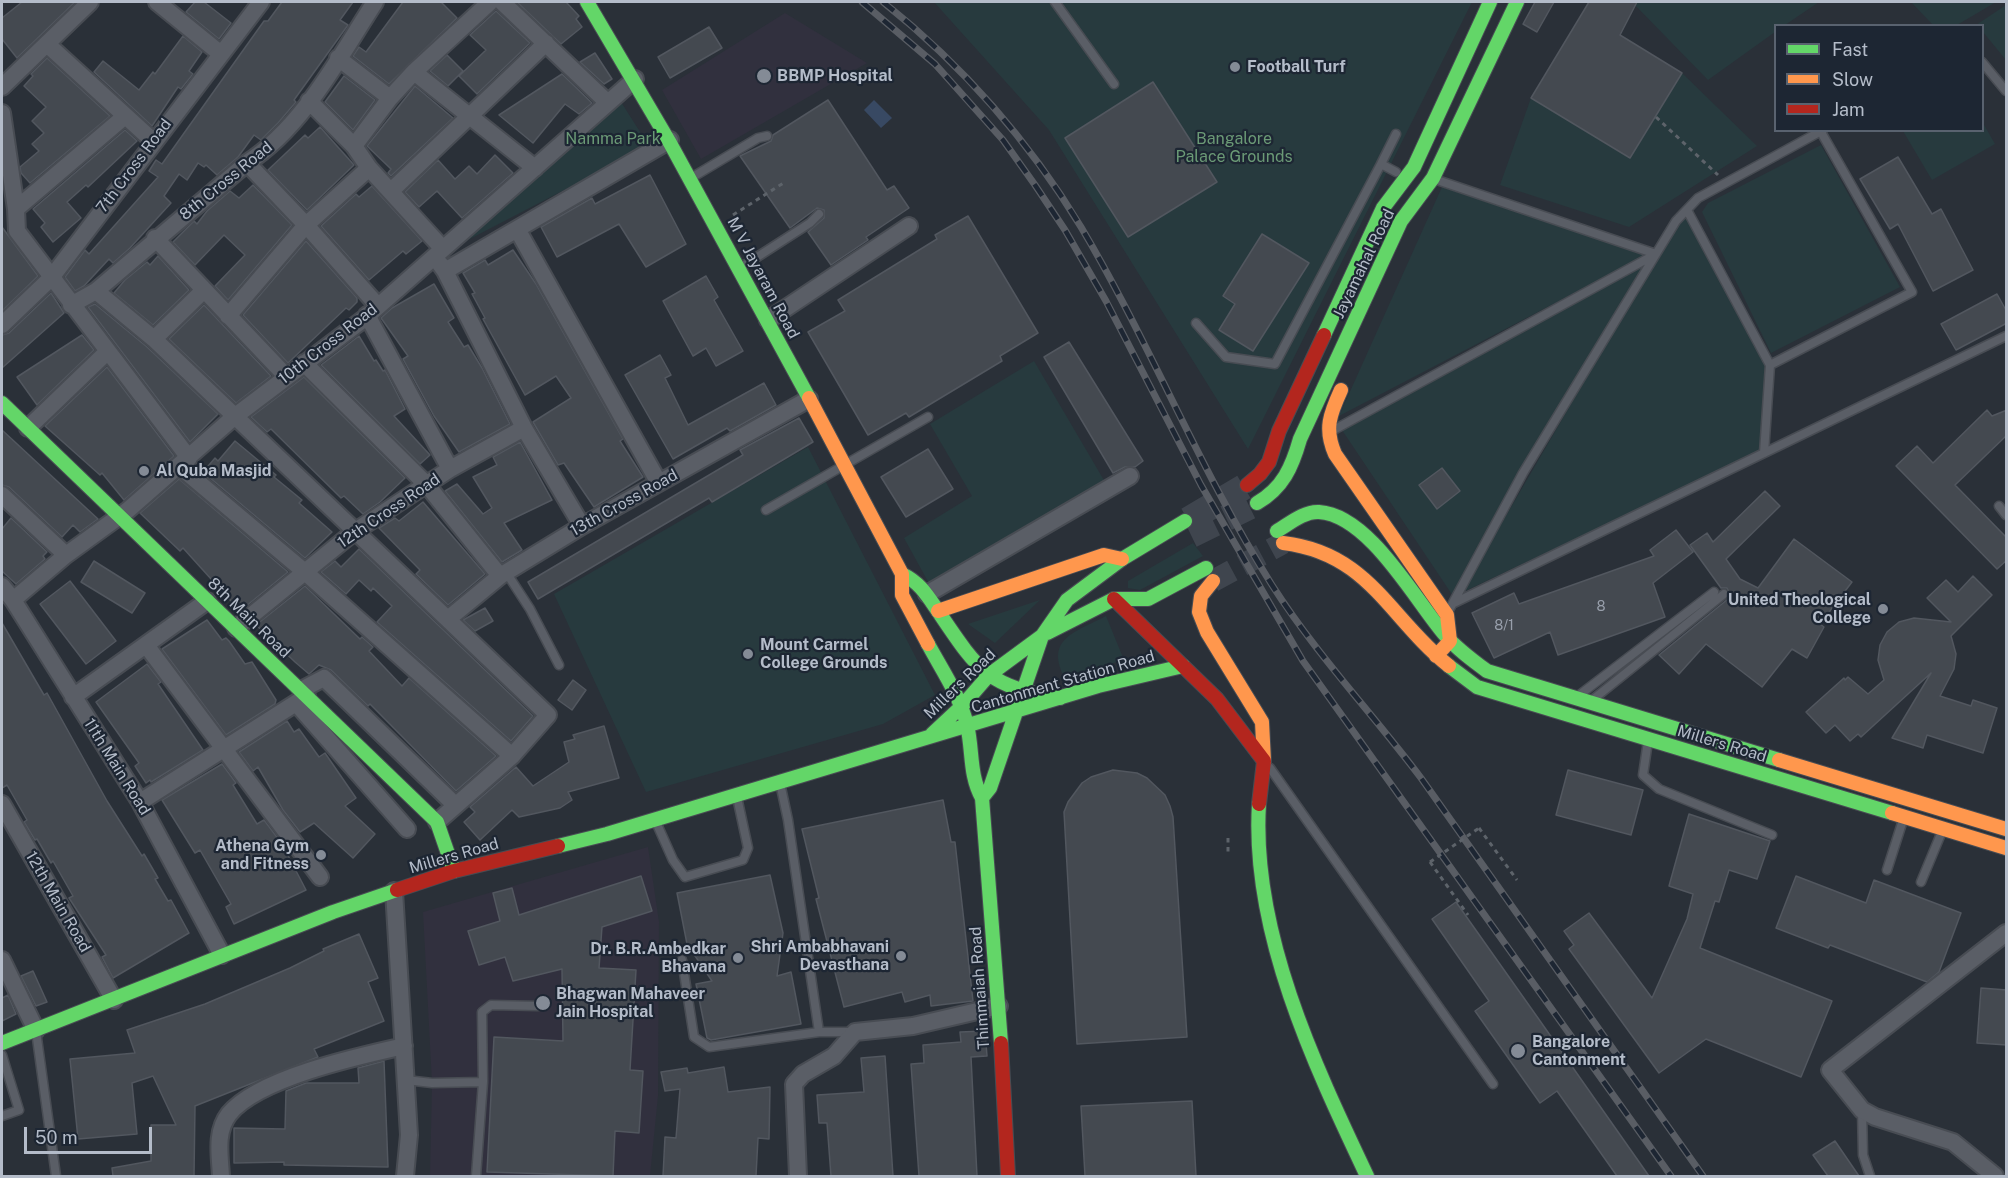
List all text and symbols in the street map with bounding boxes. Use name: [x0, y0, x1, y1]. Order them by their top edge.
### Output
legend: [1774, 24, 1984, 132]
text: Fast: [1832, 39, 1868, 60]
place label: Football Turf: [1247, 57, 1346, 77]
marker: Football Turf: [1228, 60, 1242, 74]
place label: BBMP Hospital: [777, 66, 893, 86]
marker: BBMP Hospital: [755, 67, 773, 85]
text: Slow: [1832, 69, 1873, 90]
text: Jam: [1832, 99, 1865, 120]
street label: 7th Cross Road: [92, 115, 176, 217]
park label: Namma Park: [565, 129, 661, 149]
park label: Bangalore Palace Grounds: [1175, 129, 1293, 167]
street label: 8th Cross Road: [176, 138, 276, 224]
street label: Jayamahal Road: [1329, 206, 1399, 322]
street label: M V Jayaram Road: [723, 214, 803, 342]
street label: 10th Cross Road: [275, 300, 381, 388]
place label: Al Quba Masjid: [156, 461, 272, 481]
marker: Al Quba Masjid: [137, 464, 151, 478]
street label: 13th Cross Road: [567, 466, 681, 540]
street label: 12th Cross Road: [334, 470, 444, 552]
street label: 8th Main Road: [204, 574, 294, 662]
place label: United Theological College: [1728, 590, 1871, 628]
house number: 8: [1596, 599, 1606, 615]
marker: United Theological College: [1876, 602, 1890, 616]
house number: 8/1: [1494, 618, 1514, 634]
place label: Mount Carmel College Grounds: [760, 635, 887, 673]
street label: Millers Road: [920, 645, 1000, 723]
marker: Mount Carmel College Grounds: [741, 647, 755, 661]
street label: Cantonment Station Road: [969, 647, 1157, 717]
street label: 11th Main Road: [80, 715, 154, 819]
street label: Millers Road: [1675, 721, 1769, 767]
street label: Millers Road: [407, 834, 501, 878]
place label: Athena Gym and Fitness: [215, 836, 309, 874]
street label: 12th Main Road: [21, 848, 95, 956]
marker: Athena Gym and Fitness: [314, 848, 328, 862]
street label: Thimmaiah Road: [966, 926, 994, 1050]
place label: Shri Ambabhavani Devasthana: [750, 937, 889, 975]
place label: Dr. B.R.Ambedkar Bhavana: [590, 939, 726, 977]
marker: Shri Ambabhavani Devasthana: [894, 949, 908, 963]
marker: Dr. B.R.Ambedkar Bhavana: [731, 951, 745, 965]
place label: Bhagwan Mahaveer Jain Hospital: [556, 984, 705, 1022]
marker: Bhagwan Mahaveer Jain Hospital: [534, 994, 552, 1012]
place label: Bangalore Cantonment: [1532, 1032, 1626, 1070]
marker: Bangalore Cantonment: [1509, 1042, 1527, 1060]
scale bar: [27, 1115, 154, 1153]
text: 50 m: [35, 1127, 78, 1148]

